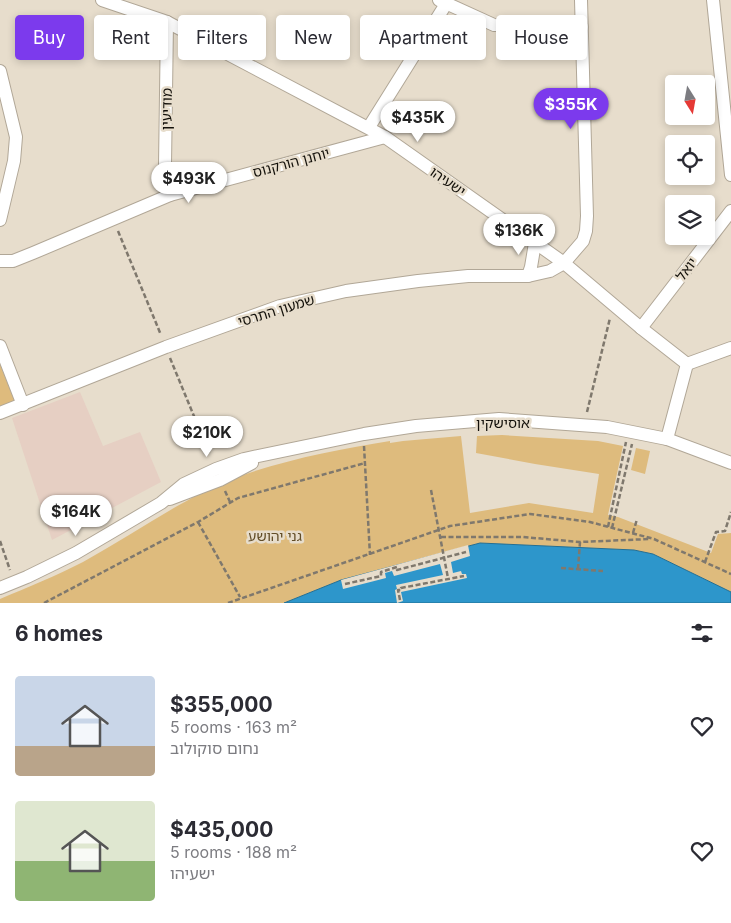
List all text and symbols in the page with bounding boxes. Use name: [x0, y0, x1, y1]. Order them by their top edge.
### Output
chip: Buy: [15, 15, 84, 60]
chip: Rent: [94, 15, 168, 60]
chip: Filters: [178, 15, 266, 60]
chip: New: [276, 15, 350, 60]
chip: Apartment: [360, 15, 486, 60]
chip: House: [496, 15, 587, 60]
north arrow: [665, 75, 715, 125]
map controls: [665, 75, 715, 245]
street label: מודיעין: [157, 88, 175, 130]
pin: $355K: [536, 88, 606, 130]
text: $355K: [545, 94, 597, 114]
pin: $435K: [383, 100, 453, 143]
text: $435K: [391, 107, 445, 127]
button: locate: [665, 135, 715, 185]
street label: יוחנן הורקנוס: [251, 144, 331, 180]
pin: $493K: [154, 162, 224, 204]
street label: ישעיהו: [427, 163, 469, 199]
text: $493K: [162, 168, 216, 188]
button: layers: [665, 195, 715, 245]
pin: $136K: [484, 214, 554, 256]
text: $136K: [494, 220, 544, 240]
street label: יואל: [672, 254, 700, 284]
street label: שמעון התרסי: [236, 290, 316, 330]
street label: אוסישקין: [476, 414, 530, 431]
pin: $210K: [172, 416, 242, 458]
text: $210K: [182, 422, 232, 442]
pin: $164K: [41, 494, 111, 537]
text: $164K: [51, 501, 101, 521]
park label: גני יהושע: [248, 527, 302, 544]
icon: filters: [688, 619, 716, 647]
text: 6 homes: [15, 621, 103, 646]
text: $355,000: [170, 692, 273, 717]
icon: home: [55, 696, 115, 756]
icon: heart: [688, 712, 716, 740]
text: 5 rooms · 163 m²: [170, 717, 297, 737]
text: נחום סוקולוב: [170, 738, 259, 758]
text: $435,000: [170, 817, 273, 842]
icon: home: [55, 821, 115, 881]
icon: heart: [688, 837, 716, 865]
text: 5 rooms · 188 m²: [170, 842, 297, 862]
text: ישעיהו: [170, 863, 215, 883]

